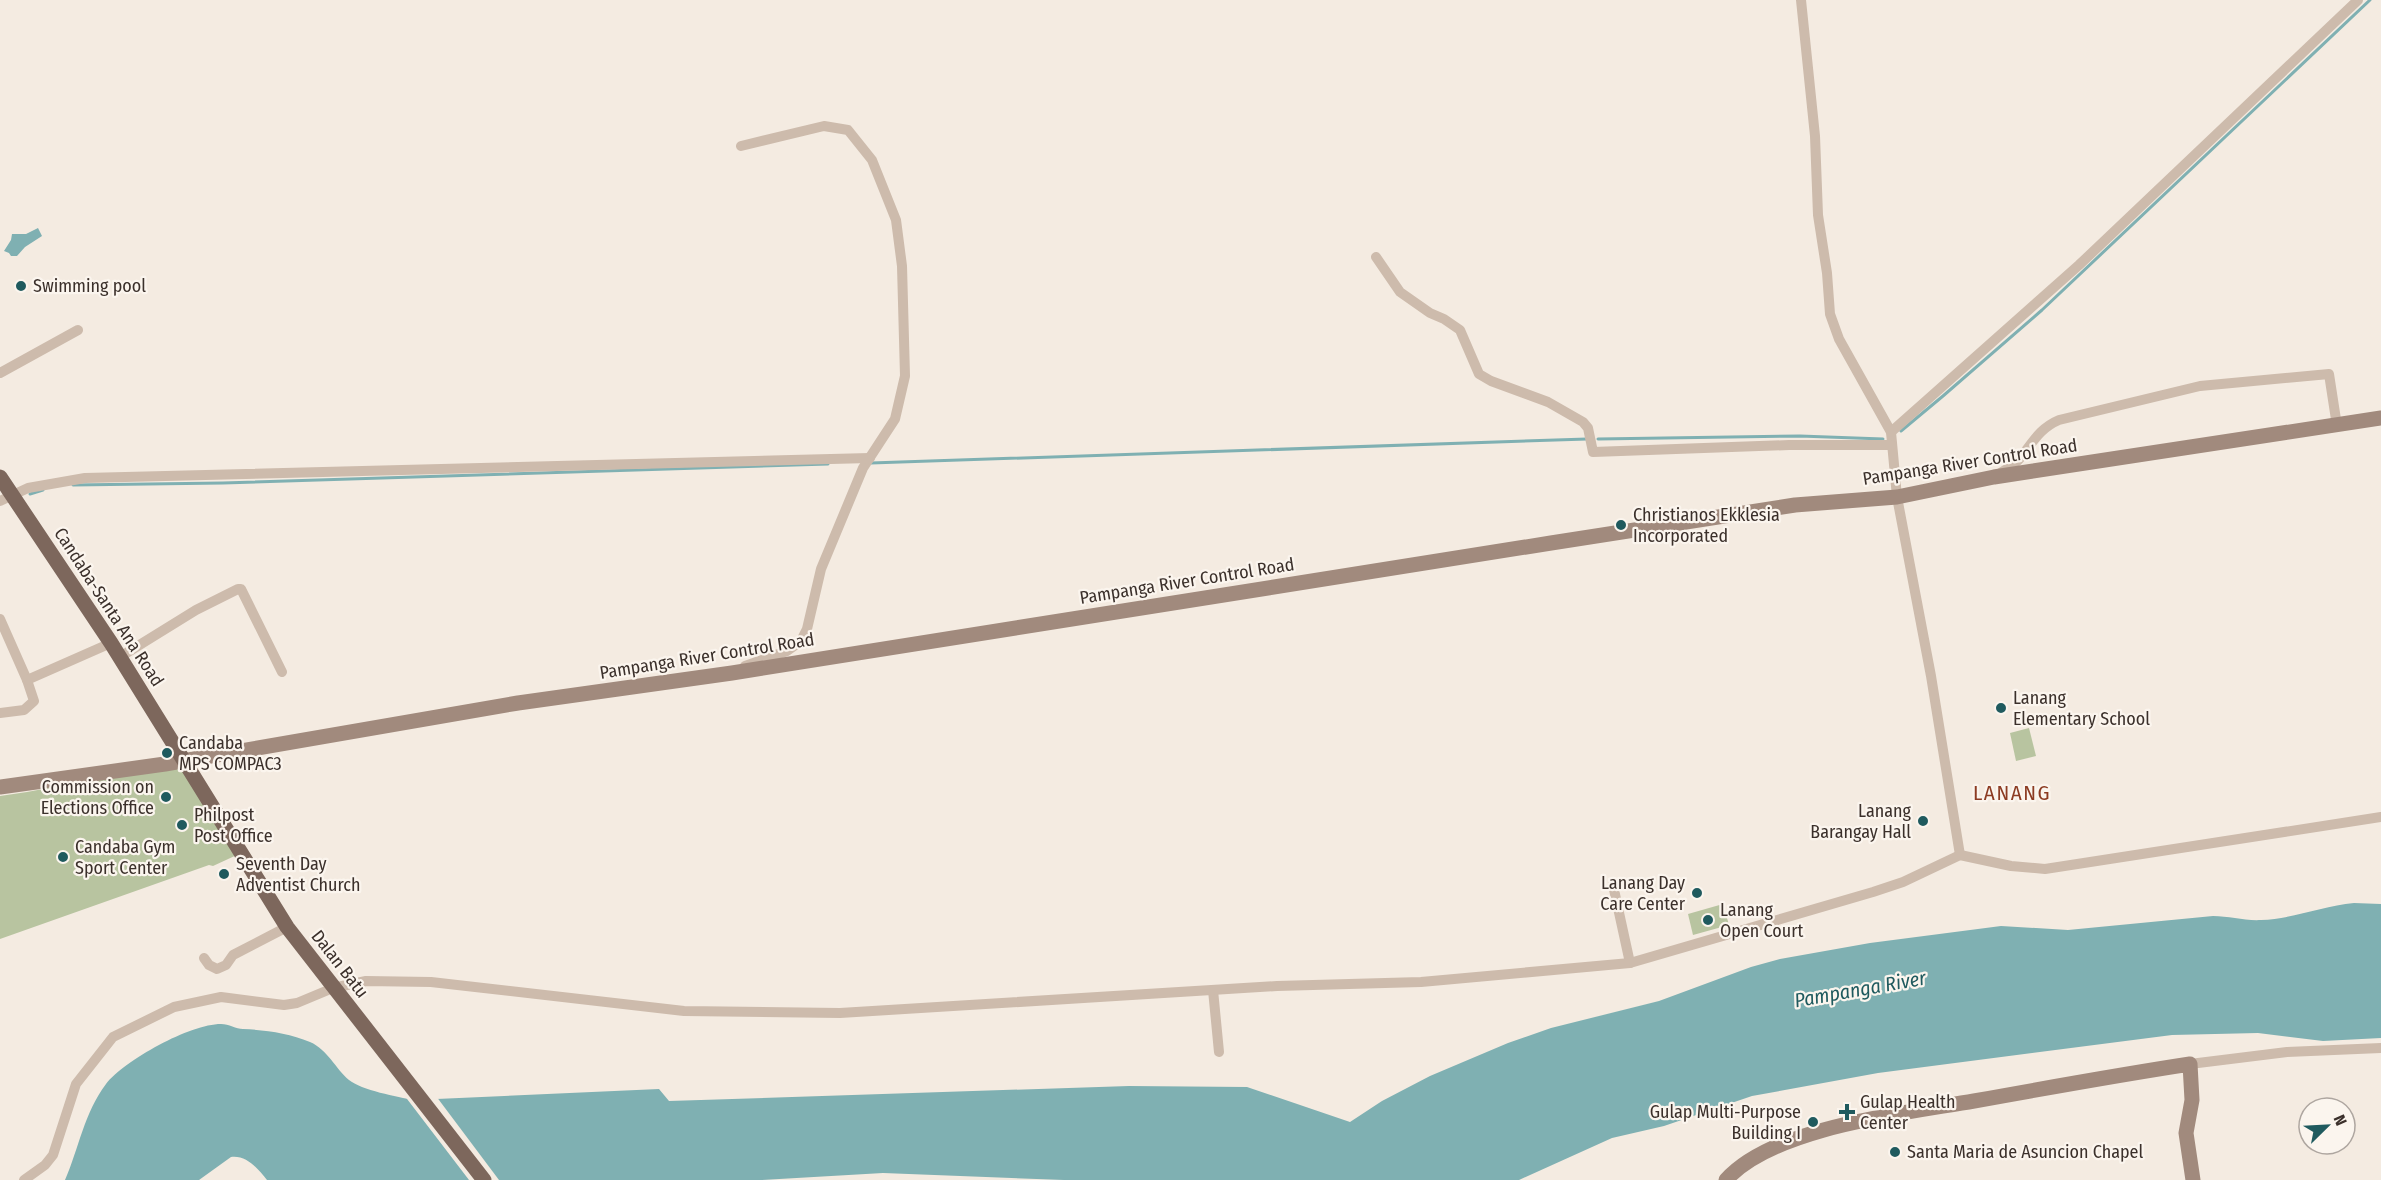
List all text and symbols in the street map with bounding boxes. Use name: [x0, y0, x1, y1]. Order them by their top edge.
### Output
place label: Swimming pool: [33, 275, 146, 297]
marker: Swimming pool: [14, 279, 28, 293]
street label: Pampanga River Control Road: [1861, 434, 2079, 490]
place label: Christianos Ekklesia Incorporated: [1633, 504, 1780, 547]
marker: Christianos Ekklesia Incorporated: [1614, 518, 1628, 532]
street label: Candaba-Santa Ana Road: [49, 523, 169, 691]
street label: Pampanga River Control Road: [1078, 553, 1296, 609]
street label: Pampanga River Control Road: [598, 628, 816, 684]
place label: Lanang Elementary School: [2013, 687, 2150, 730]
marker: Lanang Elementary School: [1994, 701, 2008, 715]
place label: Candaba MPS COMPAC3: [179, 732, 282, 775]
marker: Candaba MPS COMPAC3: [160, 746, 174, 760]
place label: Commission on Elections Office: [41, 776, 154, 819]
district label: LANANG: [1973, 780, 2051, 806]
marker: Commission on Elections Office: [159, 790, 173, 804]
place label: Lanang Barangay Hall: [1810, 800, 1912, 843]
place label: Philpost Post Office: [194, 804, 273, 847]
marker: Lanang Barangay Hall: [1916, 814, 1930, 828]
marker: Philpost Post Office: [175, 818, 189, 832]
place label: Candaba Gym Sport Center: [75, 836, 175, 879]
marker: Candaba Gym Sport Center: [56, 850, 70, 864]
place label: Seventh Day Adventist Church: [236, 853, 361, 896]
marker: Seventh Day Adventist Church: [217, 867, 231, 881]
place label: Lanang Day Care Center: [1600, 872, 1686, 915]
marker: Lanang Day Care Center: [1690, 886, 1704, 900]
place label: Lanang Open Court: [1720, 899, 1803, 942]
marker: Lanang Open Court: [1701, 913, 1715, 927]
street label: Dalan Batu: [307, 926, 373, 1002]
water label: Pampanga River: [1792, 965, 1929, 1012]
place label: Gulap Health Center: [1860, 1091, 1955, 1134]
north arrow: [2297, 1096, 2357, 1156]
place label: Gulap Multi-Purpose Building I: [1650, 1101, 1801, 1144]
marker: Gulap Health Center: [1838, 1103, 1856, 1121]
text: N: [2330, 1112, 2351, 1128]
marker: Gulap Multi-Purpose Building I: [1806, 1115, 1820, 1129]
place label: Santa Maria de Asuncion Chapel: [1907, 1141, 2144, 1163]
marker: Santa Maria de Asuncion Chapel: [1888, 1145, 1902, 1159]

